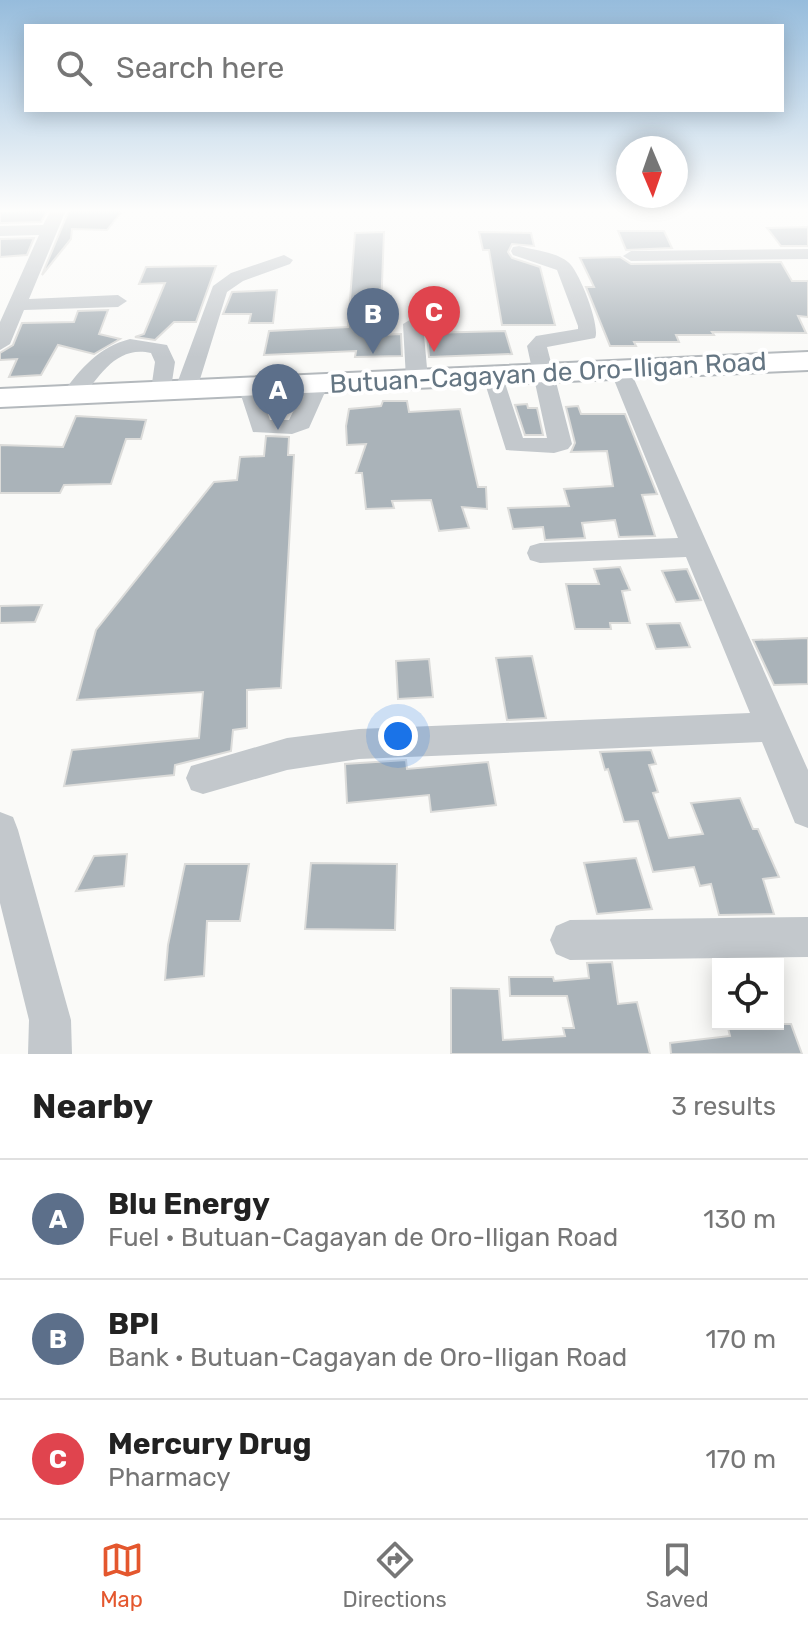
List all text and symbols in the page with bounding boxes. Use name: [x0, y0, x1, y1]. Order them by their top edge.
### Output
search box: [24, 24, 784, 112]
icon: search: [52, 46, 96, 90]
text: Search here: [116, 50, 284, 86]
north arrow: [616, 136, 688, 208]
pin: C: [408, 286, 460, 352]
pin: B: [347, 288, 399, 354]
street label: Butuan-Cagayan de Oro-Iligan Road: [329, 346, 767, 400]
pin: A: [252, 364, 304, 430]
your location: [378, 716, 418, 756]
map controls: [712, 958, 784, 1030]
button: locate: [712, 958, 784, 1030]
text: Nearby: [32, 1086, 153, 1127]
text: 3 results: [671, 1091, 776, 1122]
text: Blu Energy: [108, 1186, 270, 1222]
text: A: [49, 1204, 67, 1235]
text: 130 m: [703, 1204, 776, 1235]
text: Fuel · Butuan-Cagayan de Oro-Iligan Road: [108, 1222, 618, 1253]
text: BPI: [108, 1306, 159, 1342]
text: B: [49, 1324, 67, 1355]
text: 170 m: [706, 1324, 776, 1355]
text: Bank · Butuan-Cagayan de Oro-Iligan Road: [108, 1342, 627, 1373]
text: Mercury Drug: [108, 1426, 312, 1462]
text: C: [49, 1444, 67, 1475]
text: 170 m: [706, 1444, 776, 1475]
text: Pharmacy: [108, 1462, 231, 1493]
tab: Map: [100, 1538, 144, 1613]
tab: Directions: [343, 1538, 447, 1613]
tab: Saved: [646, 1538, 709, 1613]

